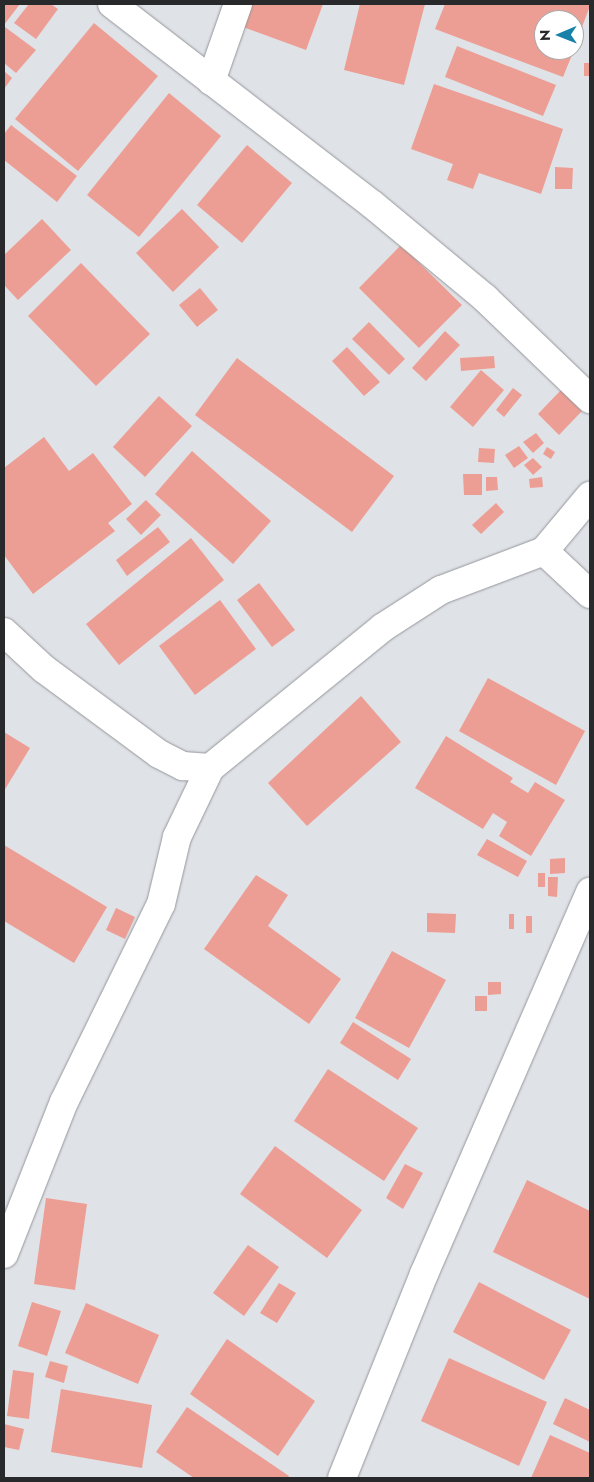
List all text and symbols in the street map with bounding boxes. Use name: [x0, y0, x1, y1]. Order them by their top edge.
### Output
north arrow: [534, 10, 584, 60]
text: N: [535, 30, 555, 41]

